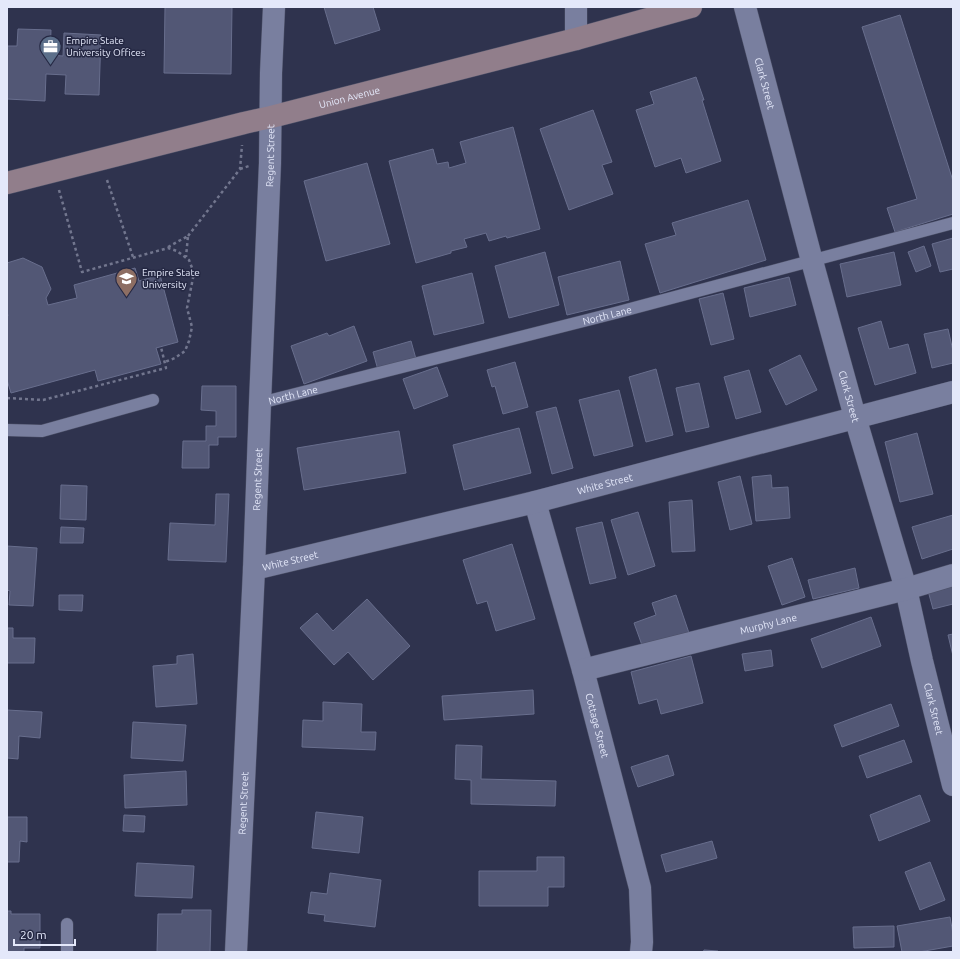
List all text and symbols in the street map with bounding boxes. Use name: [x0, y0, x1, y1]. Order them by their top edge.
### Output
office icon: Empire State University Offices: [38, 33, 64, 66]
place label: Empire State University Offices: [66, 35, 145, 58]
street label: Clark Street: [753, 56, 777, 110]
street label: Union Avenue: [318, 84, 381, 110]
street label: Regent Street: [263, 124, 276, 187]
school or university icon: Empire State University: [114, 265, 140, 298]
place label: Empire State University: [142, 267, 200, 290]
street label: North Lane: [581, 303, 633, 327]
street label: Clark Street: [837, 369, 862, 423]
street label: North Lane: [267, 383, 319, 406]
street label: Regent Street: [251, 448, 264, 511]
street label: White Street: [576, 471, 634, 496]
street label: White Street: [261, 548, 319, 572]
street label: Murphy Lane: [739, 611, 798, 636]
street label: Clark Street: [922, 682, 946, 736]
street label: Cottage Street: [584, 692, 611, 759]
street label: Regent Street: [236, 771, 250, 835]
scale bar: [14, 921, 75, 947]
text: 20 m: [20, 928, 47, 941]

